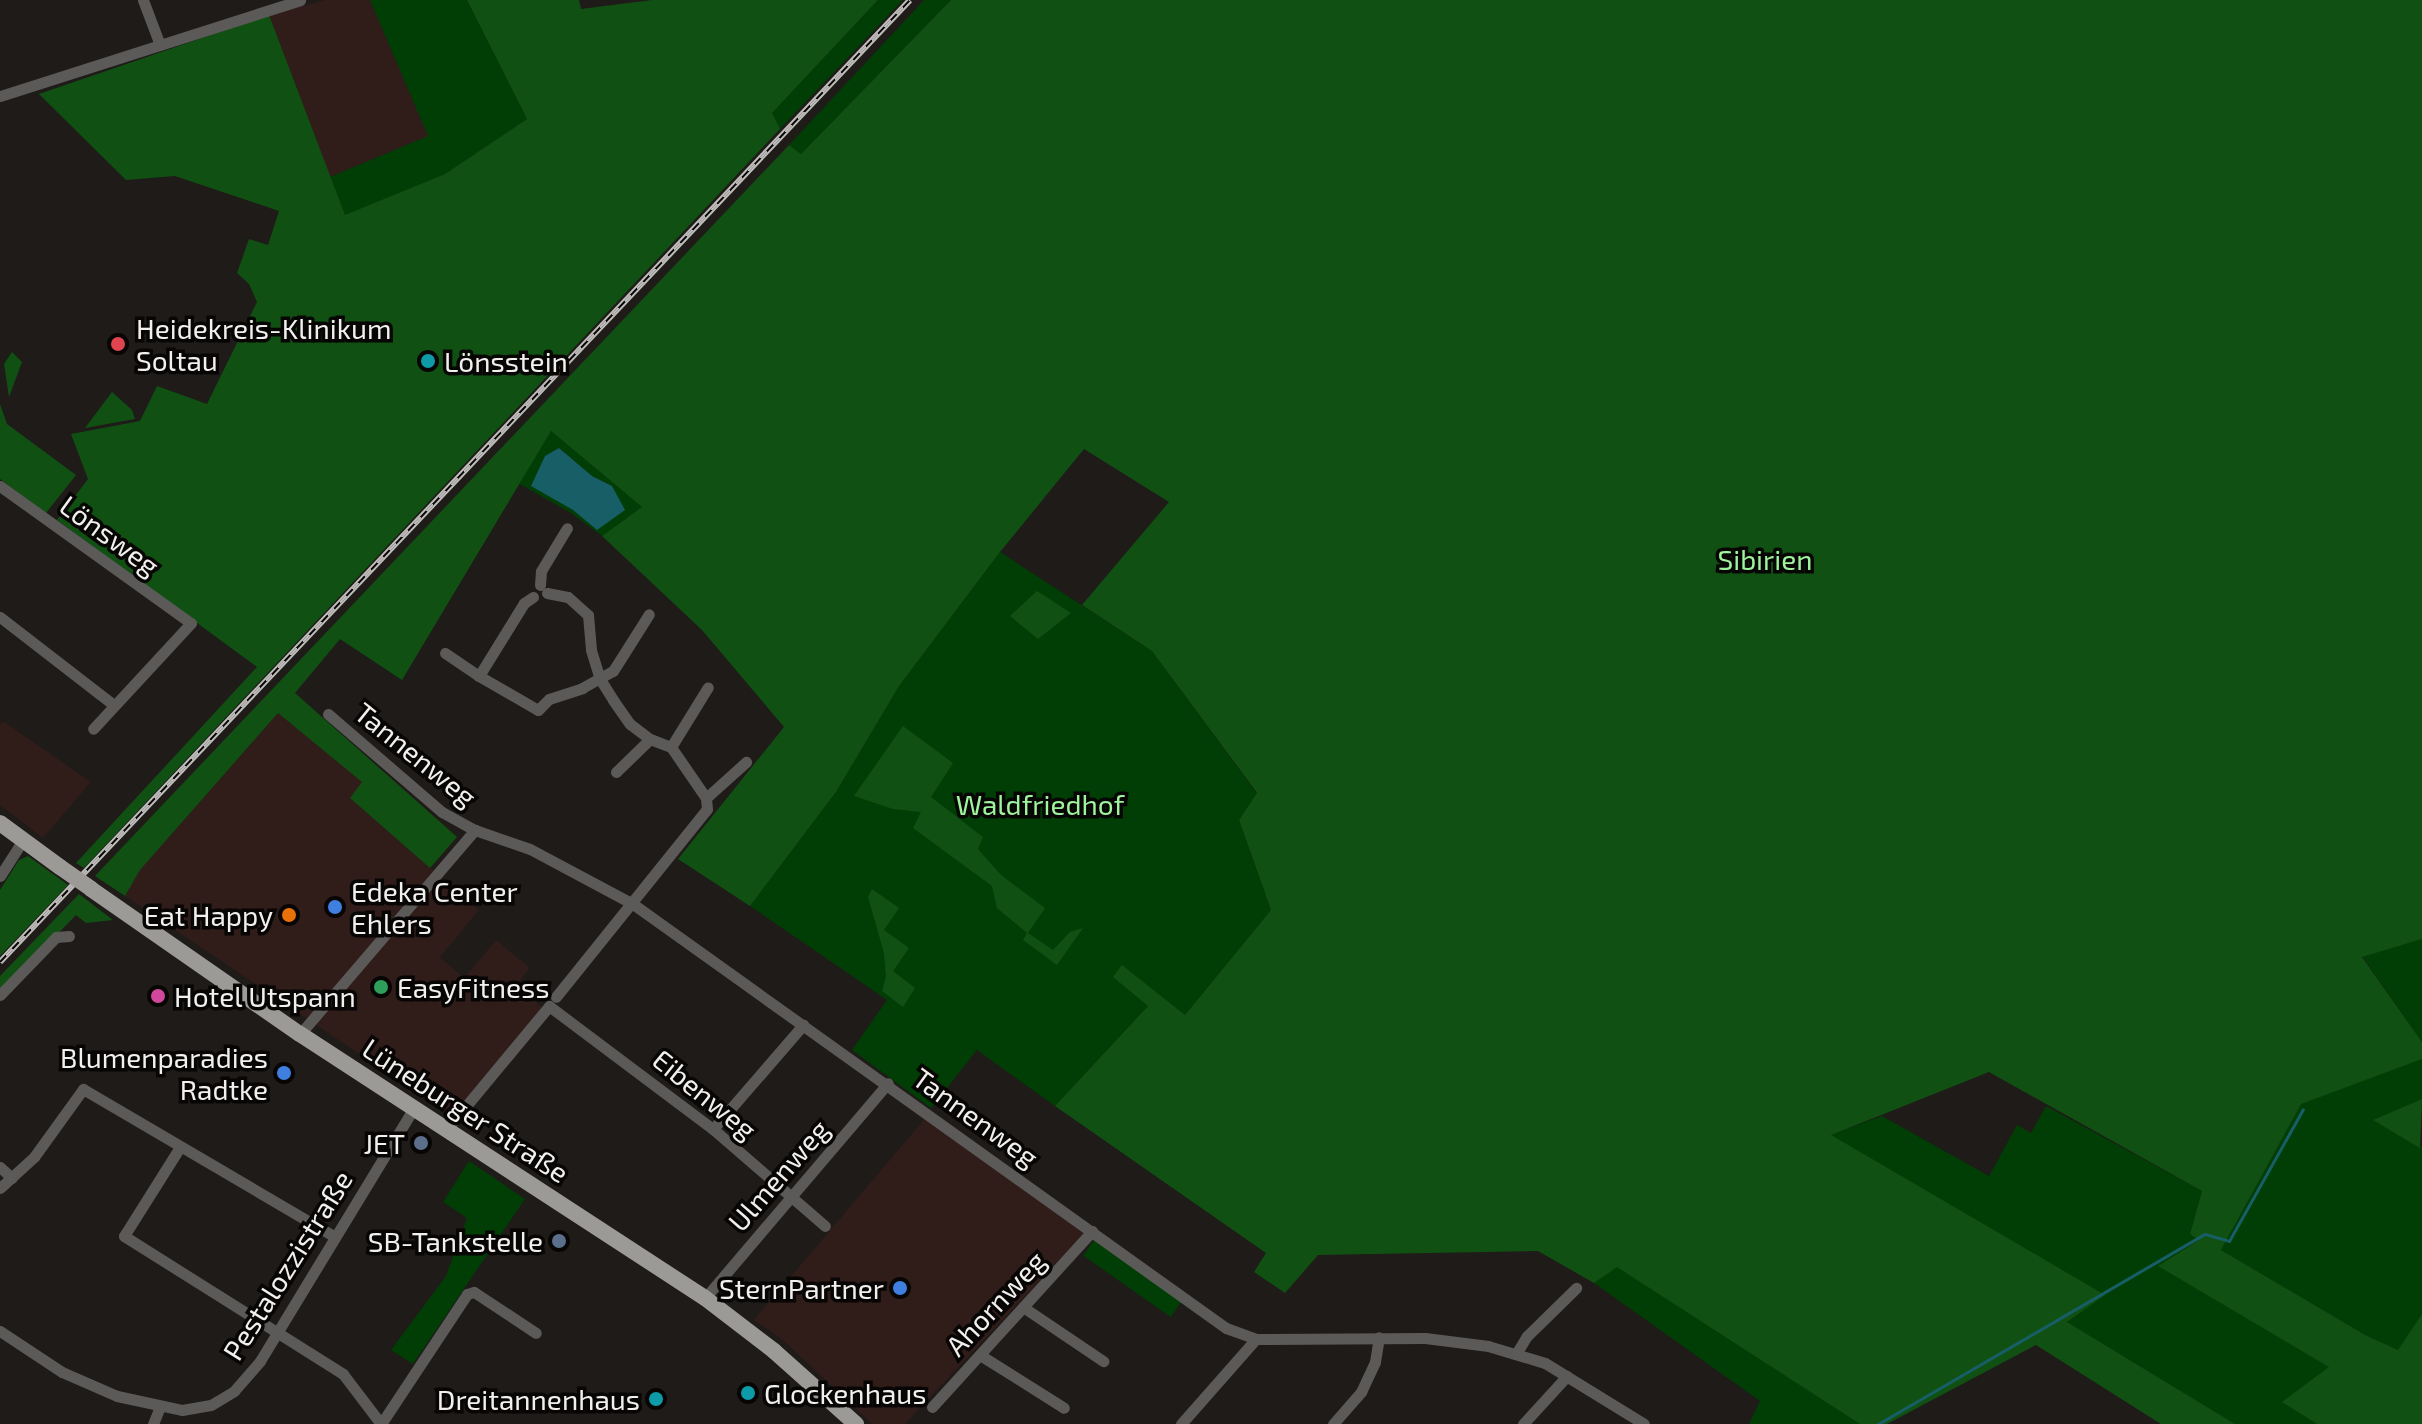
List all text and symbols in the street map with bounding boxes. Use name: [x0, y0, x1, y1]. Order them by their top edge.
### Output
place label: Heidekreis-Klinikum Soltau: [136, 311, 391, 377]
marker: Heidekreis-Klinikum Soltau: [107, 333, 129, 355]
place label: Lönsstein: [444, 344, 568, 378]
marker: Lönsstein: [419, 352, 437, 370]
street label: Lönsweg: [54, 488, 166, 582]
park label: Sibirien: [1717, 542, 1813, 576]
street label: Tannenweg: [349, 695, 483, 813]
park label: Waldfriedhof: [956, 787, 1124, 821]
place label: Edeka Center Ehlers: [351, 874, 518, 940]
place label: Eat Happy: [144, 898, 273, 932]
marker: Edeka Center Ehlers: [326, 898, 344, 916]
marker: Eat Happy: [280, 906, 298, 924]
place label: EasyFitness: [397, 970, 549, 1004]
marker: EasyFitness: [372, 978, 390, 996]
place label: Hotel Utspann: [174, 979, 357, 1013]
marker: Hotel Utspann: [149, 987, 167, 1005]
street label: Lüneburger Straße: [356, 1031, 576, 1189]
place label: Blumenparadies Radtke: [60, 1040, 268, 1106]
street label: Eibenweg: [646, 1042, 764, 1146]
street label: Tannenweg: [907, 1060, 1045, 1174]
marker: Blumenparadies Radtke: [275, 1064, 293, 1082]
street label: Ulmenweg: [721, 1112, 835, 1238]
place label: JET: [364, 1126, 405, 1160]
marker: JET: [412, 1134, 430, 1152]
street label: Pestalozzistraße: [215, 1164, 359, 1366]
place label: SB-Tankstelle: [368, 1224, 543, 1258]
marker: SB-Tankstelle: [550, 1232, 568, 1250]
street label: Ahornweg: [938, 1244, 1052, 1362]
place label: SternPartner: [719, 1271, 884, 1305]
marker: SternPartner: [891, 1279, 909, 1297]
place label: Glockenhaus: [764, 1376, 926, 1410]
place label: Dreitannenhaus: [437, 1382, 640, 1416]
marker: Glockenhaus: [739, 1384, 757, 1402]
marker: Dreitannenhaus: [647, 1390, 665, 1408]

